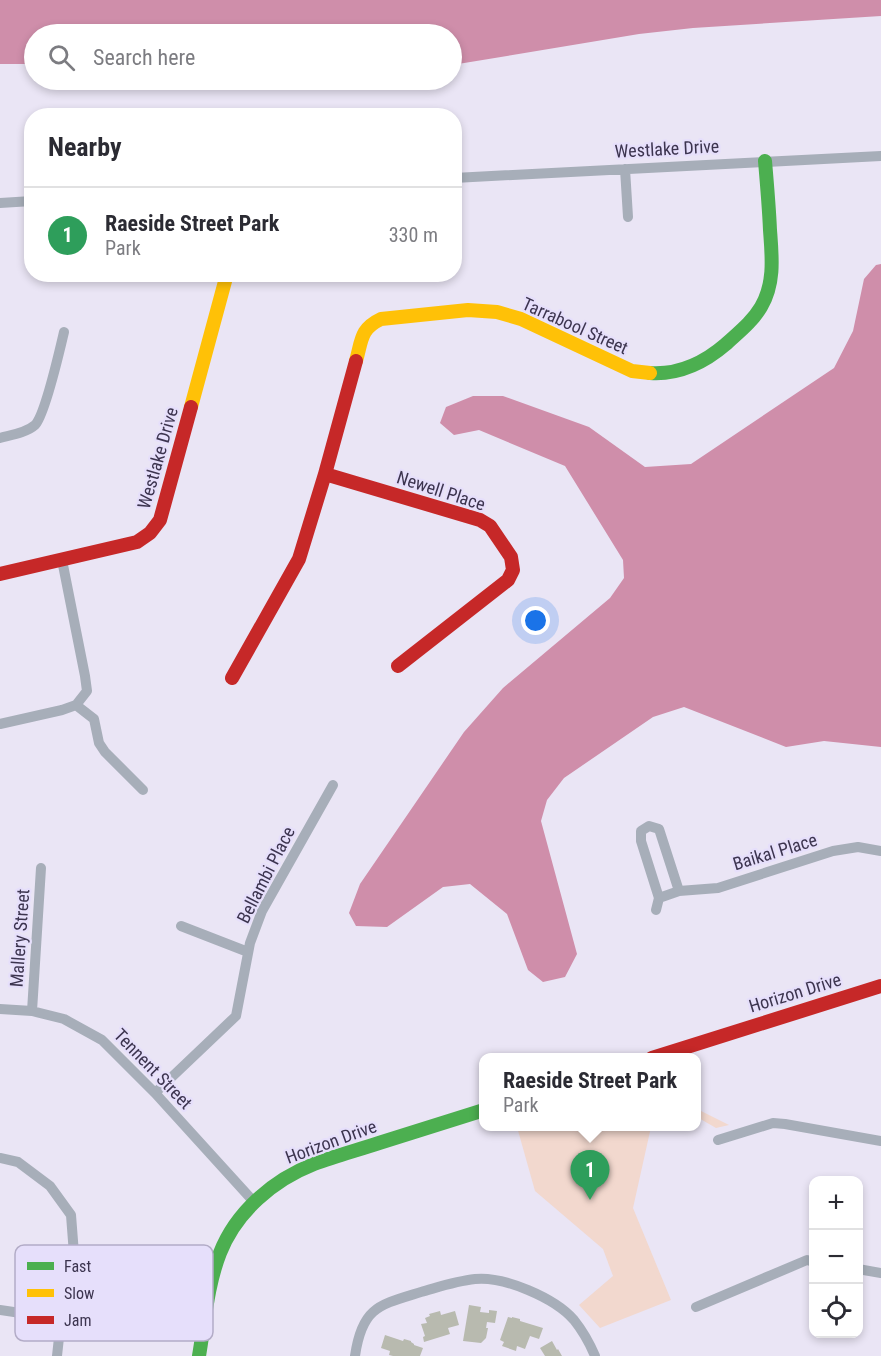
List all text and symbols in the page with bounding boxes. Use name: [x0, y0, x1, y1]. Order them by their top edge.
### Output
search box: [24, 24, 462, 90]
icon: search: [45, 41, 78, 74]
text: Search here: [93, 45, 195, 70]
text: Nearby: [48, 132, 122, 162]
street label: Westlake Drive: [614, 135, 720, 162]
text: Raeside Street Park: [105, 211, 279, 236]
text: 1: [62, 223, 73, 247]
text: 330 m: [389, 223, 438, 247]
text: Park: [105, 236, 141, 260]
street label: Tarrabool Street: [519, 293, 631, 358]
street label: Westlake Drive: [133, 405, 182, 511]
street label: Newell Place: [394, 466, 488, 515]
your location: [521, 606, 550, 635]
street label: Bellambi Place: [232, 823, 299, 926]
street label: Baikal Place: [730, 829, 820, 874]
street label: Mallery Street: [6, 888, 33, 988]
street label: Horizon Drive: [746, 969, 844, 1017]
street label: Tennent Street: [110, 1024, 197, 1113]
popup: [479, 1053, 701, 1131]
text: Raeside Street Park: [503, 1068, 677, 1093]
text: Park: [503, 1093, 539, 1117]
street label: Horizon Drive: [282, 1115, 379, 1168]
pin: 1: [570, 1150, 610, 1200]
map controls: [809, 1176, 863, 1338]
button: +: [809, 1176, 863, 1230]
button: −: [809, 1230, 863, 1284]
legend: [15, 1245, 213, 1341]
text: Fast: [64, 1257, 91, 1276]
text: Slow: [64, 1284, 94, 1303]
button: locate: [809, 1284, 863, 1338]
text: Jam: [64, 1311, 91, 1330]

